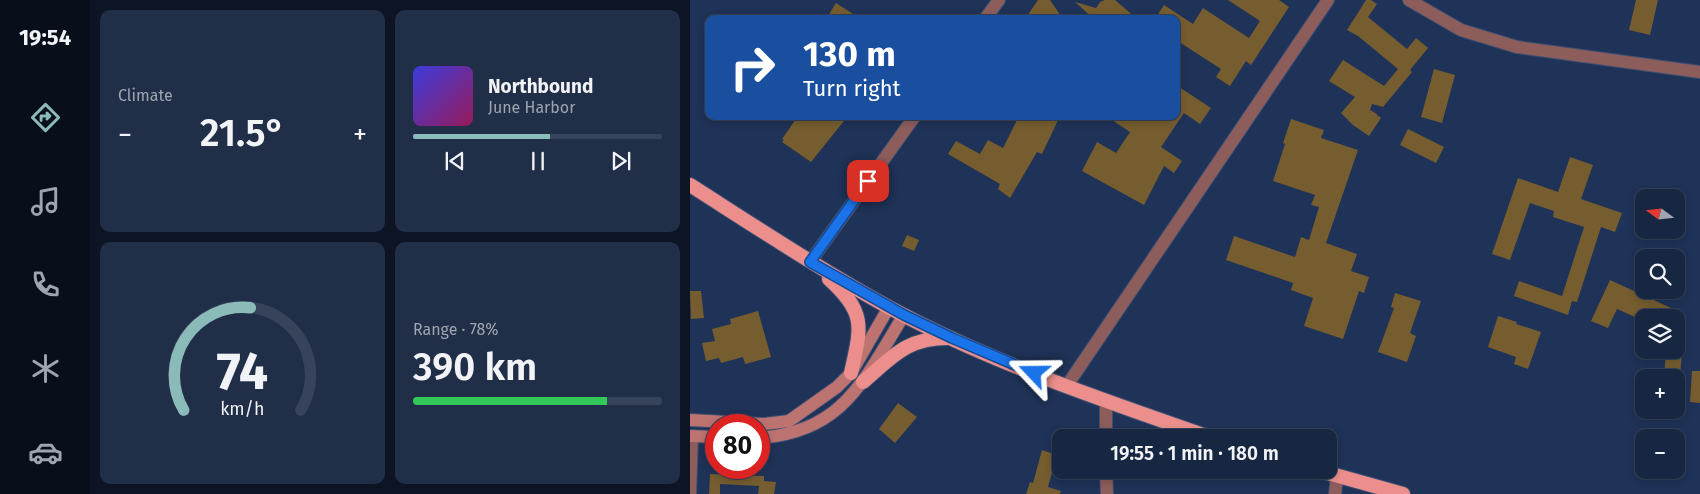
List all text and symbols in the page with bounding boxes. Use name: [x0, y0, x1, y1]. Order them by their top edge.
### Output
text: 19:54: [19, 24, 71, 51]
text: 130 m: [803, 33, 896, 75]
icon: right: [720, 35, 785, 100]
text: Northbound: [488, 75, 593, 98]
text: Turn right: [803, 75, 900, 102]
text: Climate: [118, 86, 173, 105]
text: June Harbor: [488, 98, 575, 117]
icon: directions: [28, 100, 63, 135]
text: 21.5°: [200, 110, 285, 156]
text: −: [118, 118, 132, 151]
text: +: [353, 118, 367, 151]
icon: previous: [441, 147, 469, 175]
icon: pause: [524, 147, 552, 175]
icon: next: [607, 147, 635, 175]
pin: [847, 160, 889, 202]
icon: arrive: [854, 167, 882, 195]
icon: music: [28, 184, 63, 219]
north arrow: [1635, 189, 1685, 239]
map controls: [1635, 189, 1685, 479]
button: search: [1635, 249, 1685, 299]
icon: phone: [28, 267, 63, 302]
button: layers: [1635, 309, 1685, 359]
text: Range · 78%: [413, 320, 499, 339]
text: 74: [217, 340, 268, 403]
text: 390 km: [413, 344, 537, 390]
position arrow: [1007, 346, 1059, 398]
icon: climate: [28, 351, 63, 386]
button: +: [1635, 369, 1685, 419]
text: km/h: [220, 398, 265, 420]
speed limit sign: 80: [705, 414, 770, 479]
button: −: [1635, 429, 1685, 479]
icon: car: [28, 435, 63, 470]
text: 19:55 · 1 min · 180 m: [1110, 442, 1279, 465]

